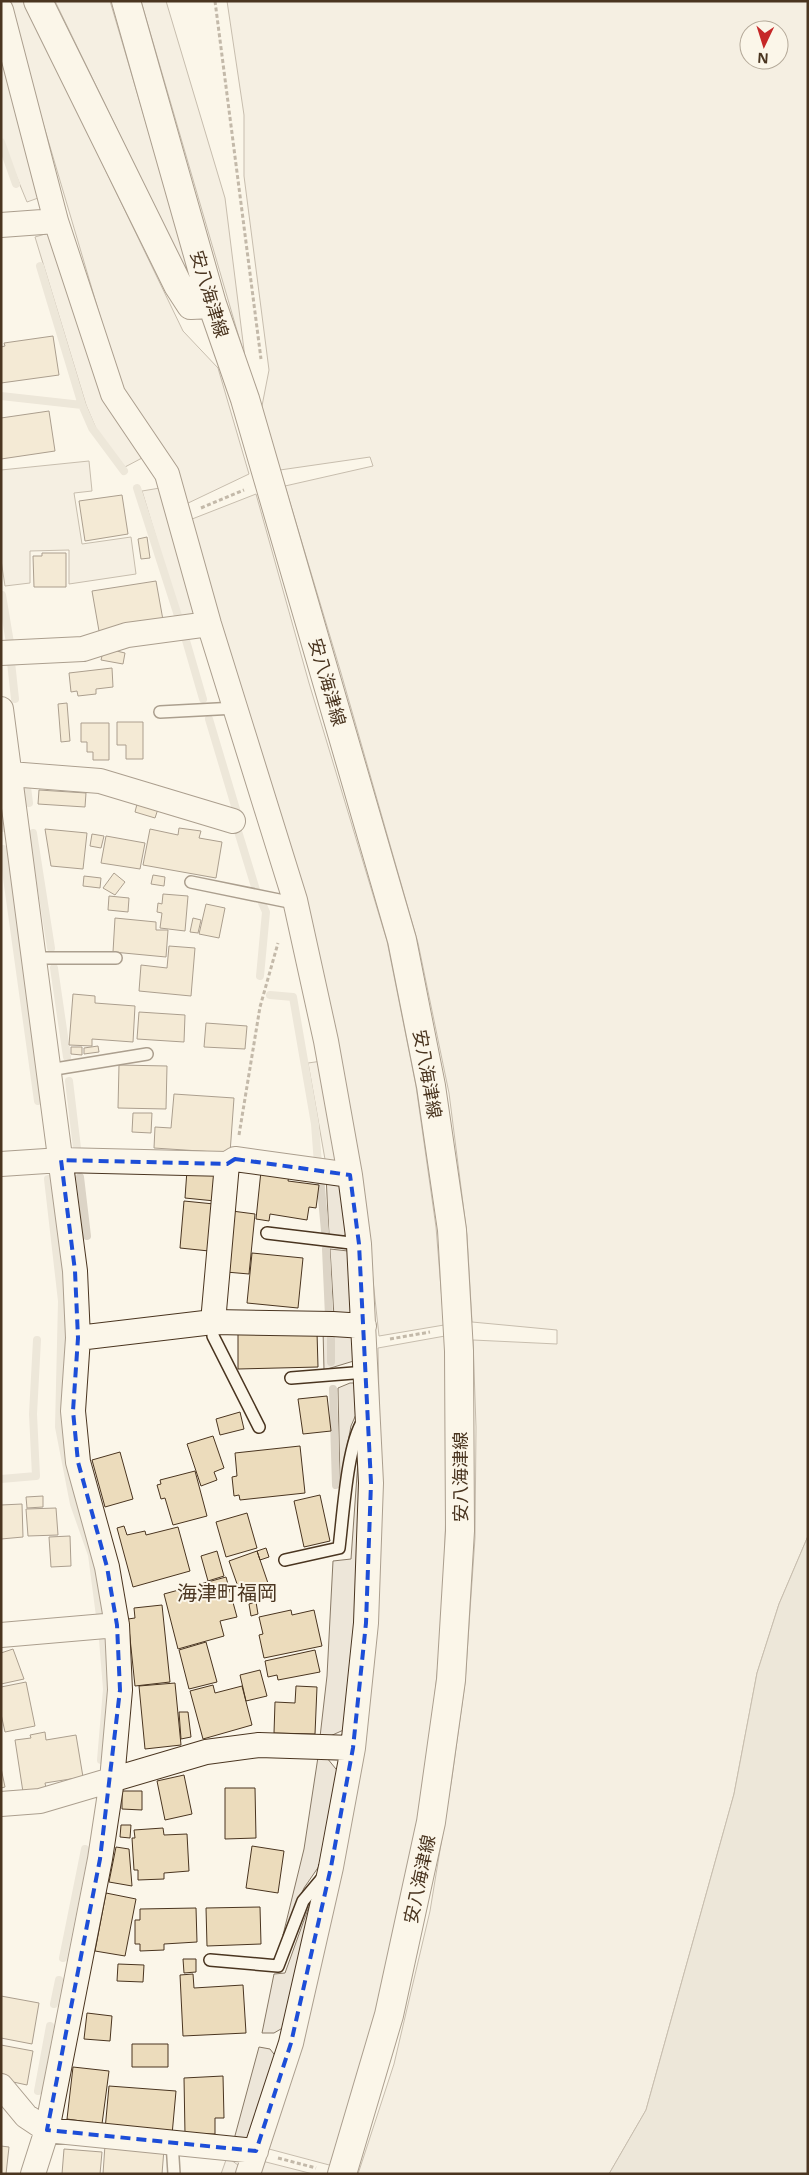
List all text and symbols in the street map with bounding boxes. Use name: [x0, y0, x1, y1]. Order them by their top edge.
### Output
north arrow: [739, 20, 789, 70]
text: N: [757, 49, 769, 68]
street label: 安八海津線: [185, 247, 235, 341]
street label: 安八海津線: [304, 635, 352, 729]
street label: 安八海津線: [408, 1028, 448, 1120]
street label: 安八海津線: [448, 1432, 472, 1522]
district label: 海津町福岡: [177, 1579, 277, 1606]
street label: 安八海津線: [398, 1832, 440, 1926]

